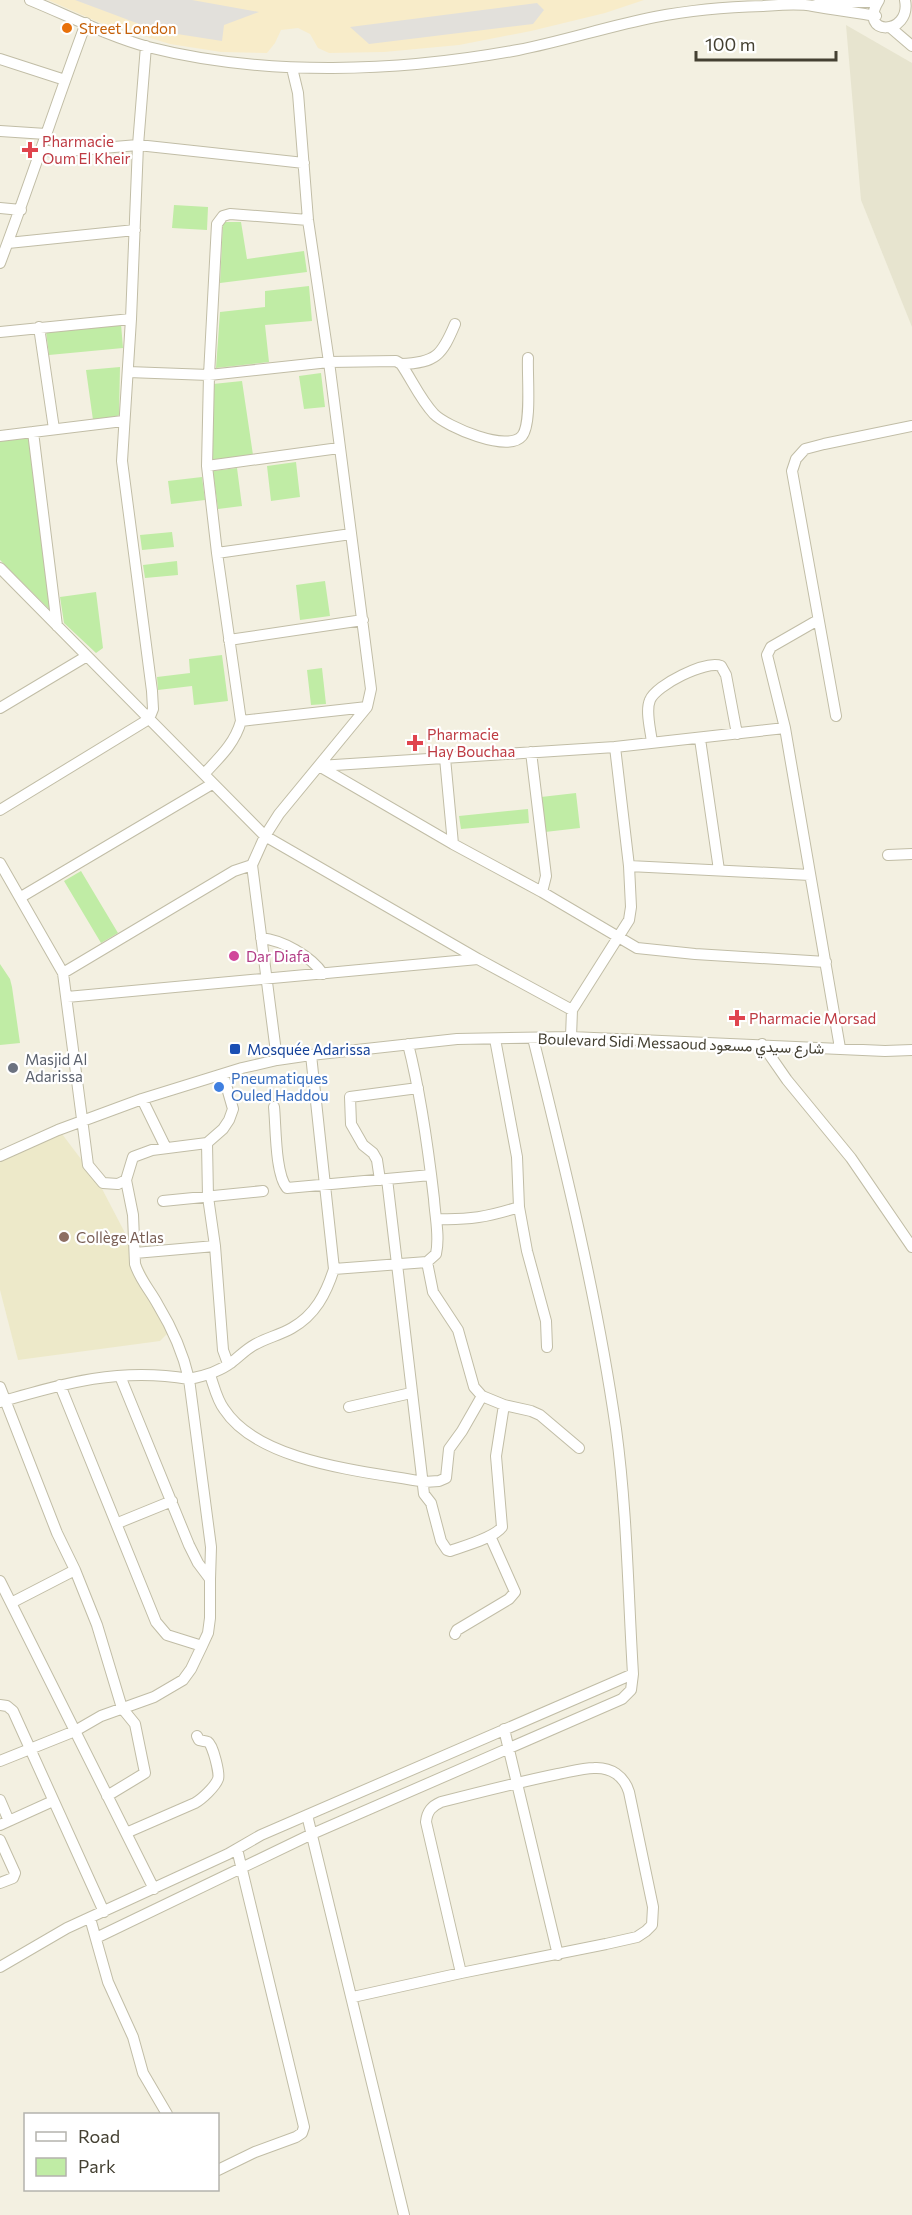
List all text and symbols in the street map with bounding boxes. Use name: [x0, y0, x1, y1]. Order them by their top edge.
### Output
place label: Street London: [79, 19, 177, 37]
marker: Street London: [60, 21, 74, 35]
scale bar: [696, 24, 836, 62]
text: 100 m: [705, 33, 755, 55]
place label: Pharmacie Oum El Kheir: [42, 132, 131, 167]
marker: Pharmacie Oum El Kheir: [23, 143, 37, 157]
place label: Pharmacie Hay Bouchaa: [427, 725, 515, 760]
marker: Pharmacie Hay Bouchaa: [408, 736, 422, 750]
place label: Dar Diafa: [246, 947, 310, 965]
marker: Dar Diafa: [227, 949, 241, 963]
place label: Pharmacie Morsad: [749, 1009, 876, 1027]
marker: Pharmacie Morsad: [730, 1011, 744, 1025]
street label: Boulevard Sidi Messaoud شارع سيدي مسعود: [537, 1029, 825, 1062]
place label: Mosquée Adarissa: [247, 1040, 371, 1058]
marker: Mosquée Adarissa: [228, 1042, 242, 1056]
place label: Masjid Al Adarissa: [25, 1050, 87, 1085]
marker: Masjid Al Adarissa: [6, 1061, 20, 1075]
place label: Pneumatiques Ouled Haddou: [231, 1069, 329, 1104]
marker: Pneumatiques Ouled Haddou: [212, 1080, 226, 1094]
place label: Collège Atlas: [76, 1228, 164, 1246]
marker: Collège Atlas: [57, 1230, 71, 1244]
legend: [24, 2113, 219, 2191]
text: Road: [78, 2125, 120, 2147]
text: Park: [78, 2155, 116, 2177]

